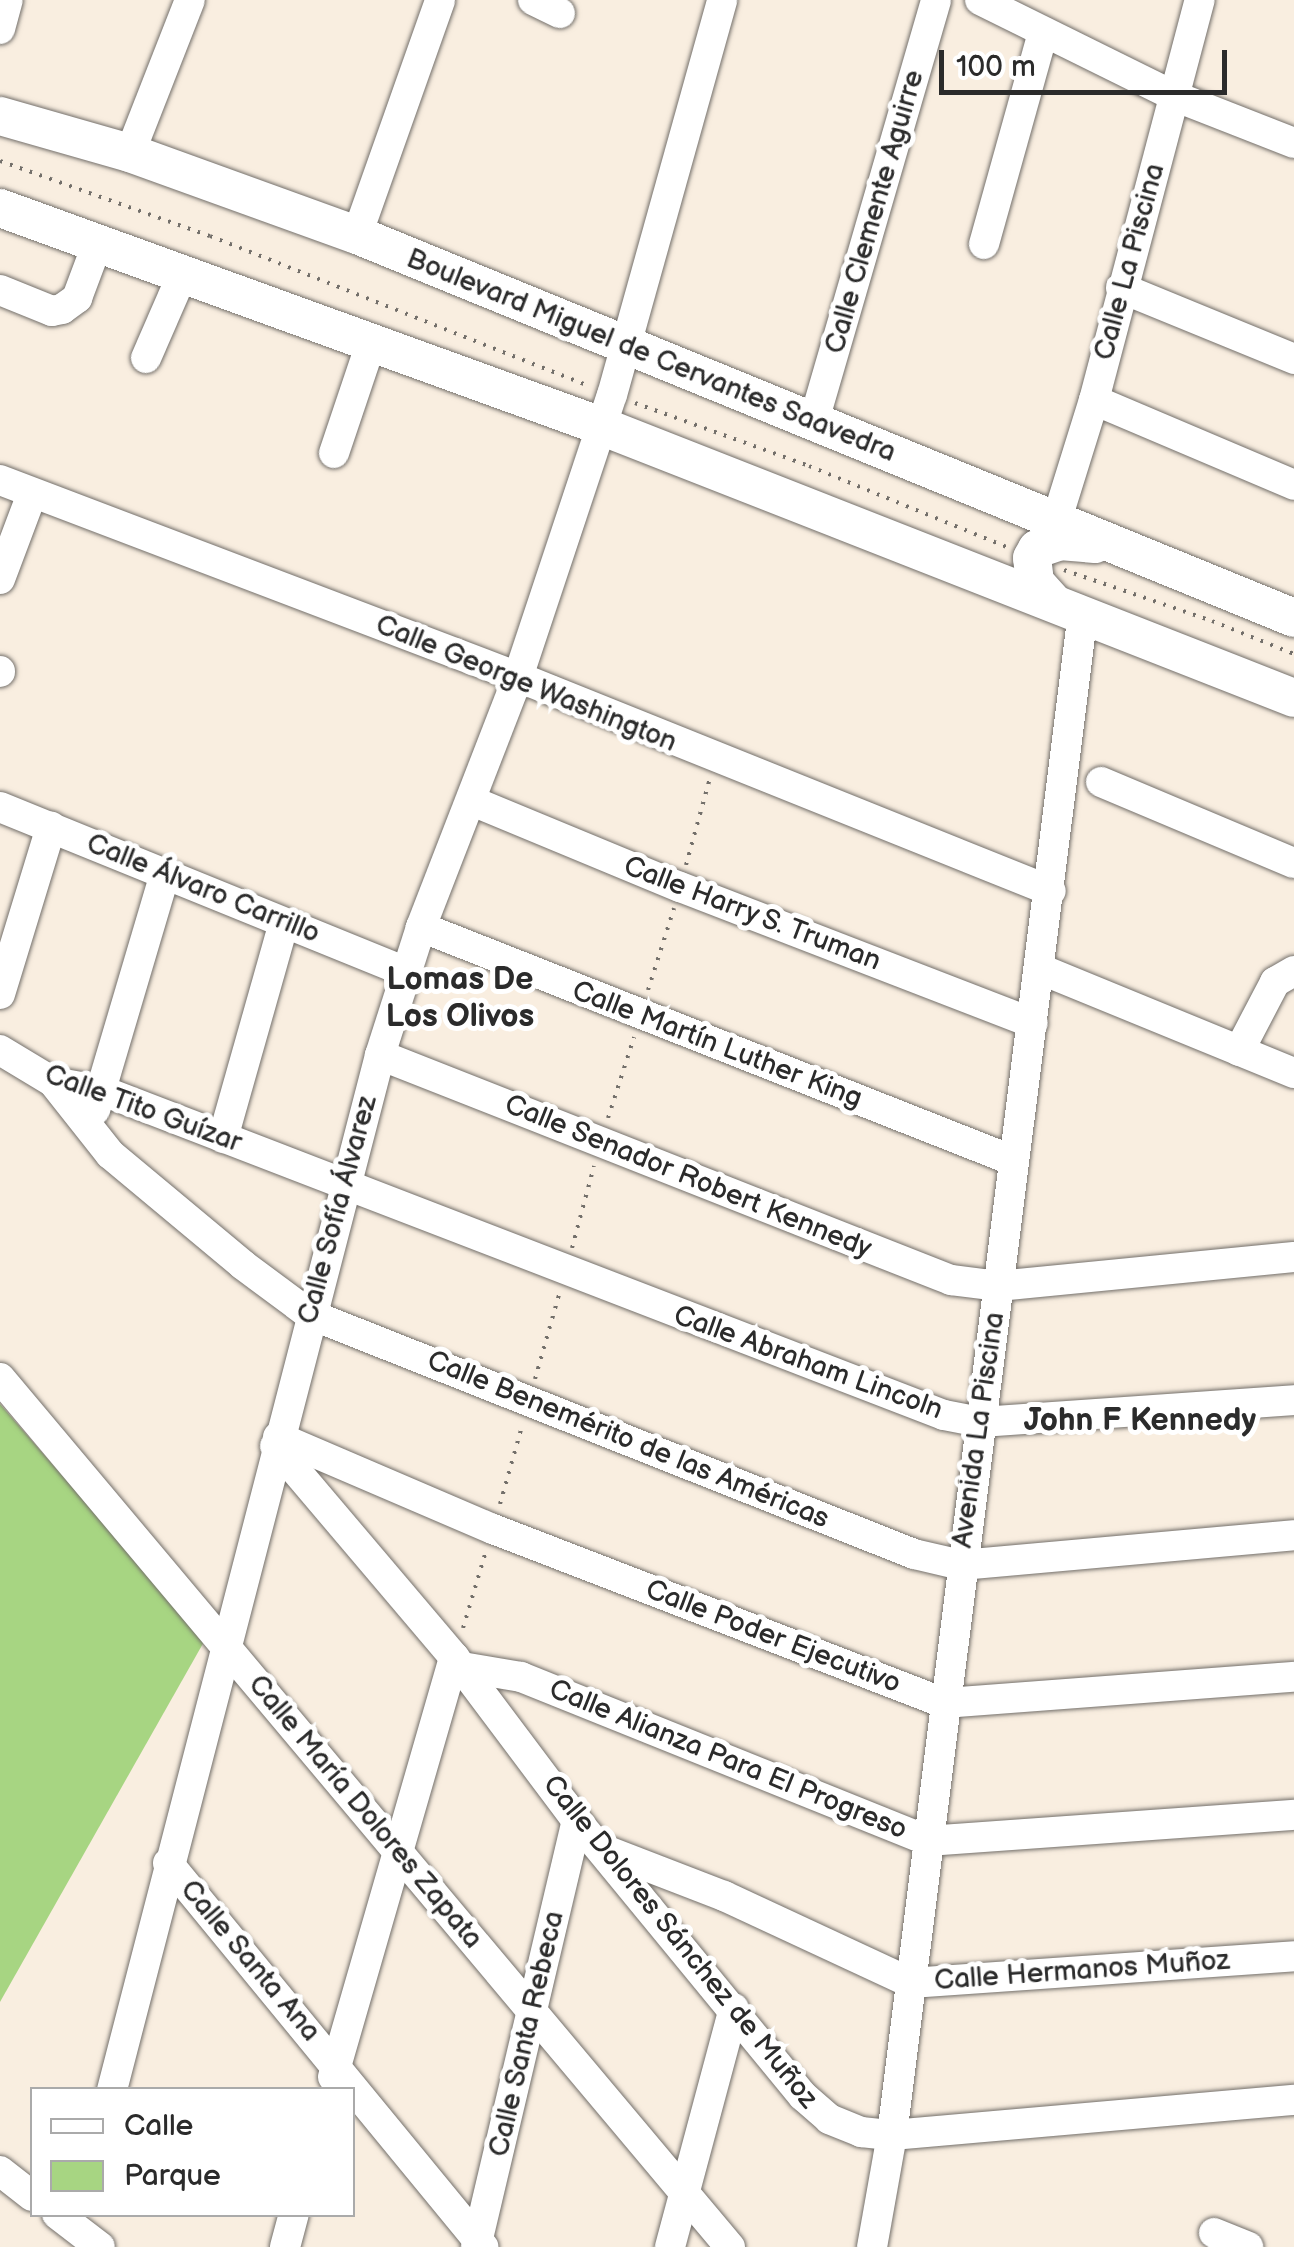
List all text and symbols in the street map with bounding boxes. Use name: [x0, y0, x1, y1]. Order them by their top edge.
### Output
scale bar: [944, 30, 1232, 92]
text: 100 m: [956, 49, 1036, 85]
street label: Calle Clemente Aguirre: [818, 66, 932, 358]
street label: Calle La Piscina: [1088, 160, 1172, 364]
street label: Boulevard Miguel de Cervantes Saavedra: [401, 242, 901, 470]
street label: Calle George Washington: [370, 608, 682, 760]
street label: Calle Álvaro Carrillo: [82, 827, 324, 951]
street label: Calle Harry S. Truman: [617, 849, 887, 979]
district label: Lomas De Los Olivos: [386, 962, 534, 1037]
street label: Calle Martín Luther King: [567, 974, 867, 1116]
street label: Calle Tito Guízar: [40, 1058, 246, 1160]
street label: Calle Senador Robert Kennedy: [500, 1088, 876, 1266]
street label: Calle Sofía Álvarez: [291, 1092, 385, 1328]
street label: Calle Abraham Lincoln: [669, 1299, 947, 1427]
street label: Avenida La Piscina: [946, 1310, 1012, 1550]
street label: Calle Benemérito de las Américas: [422, 1344, 834, 1536]
district label: John F Kennedy: [1024, 1402, 1256, 1440]
street label: Calle Poder Ejecutivo: [641, 1573, 905, 1701]
street label: Calle María Dolores Zapata: [241, 1668, 489, 1956]
street label: Calle Alianza Para El Progreso: [544, 1673, 912, 1847]
street label: Calle Dolores Sánchez de Muñoz: [535, 1769, 825, 2115]
street label: Calle Santa Ana: [173, 1873, 327, 2049]
street label: Calle Santa Rebeca: [482, 1908, 572, 2160]
street label: Calle Hermanos Muñoz: [933, 1944, 1231, 1998]
legend: [30, 2087, 355, 2217]
text: Calle: [124, 2108, 193, 2144]
text: Parque: [124, 2158, 221, 2194]

